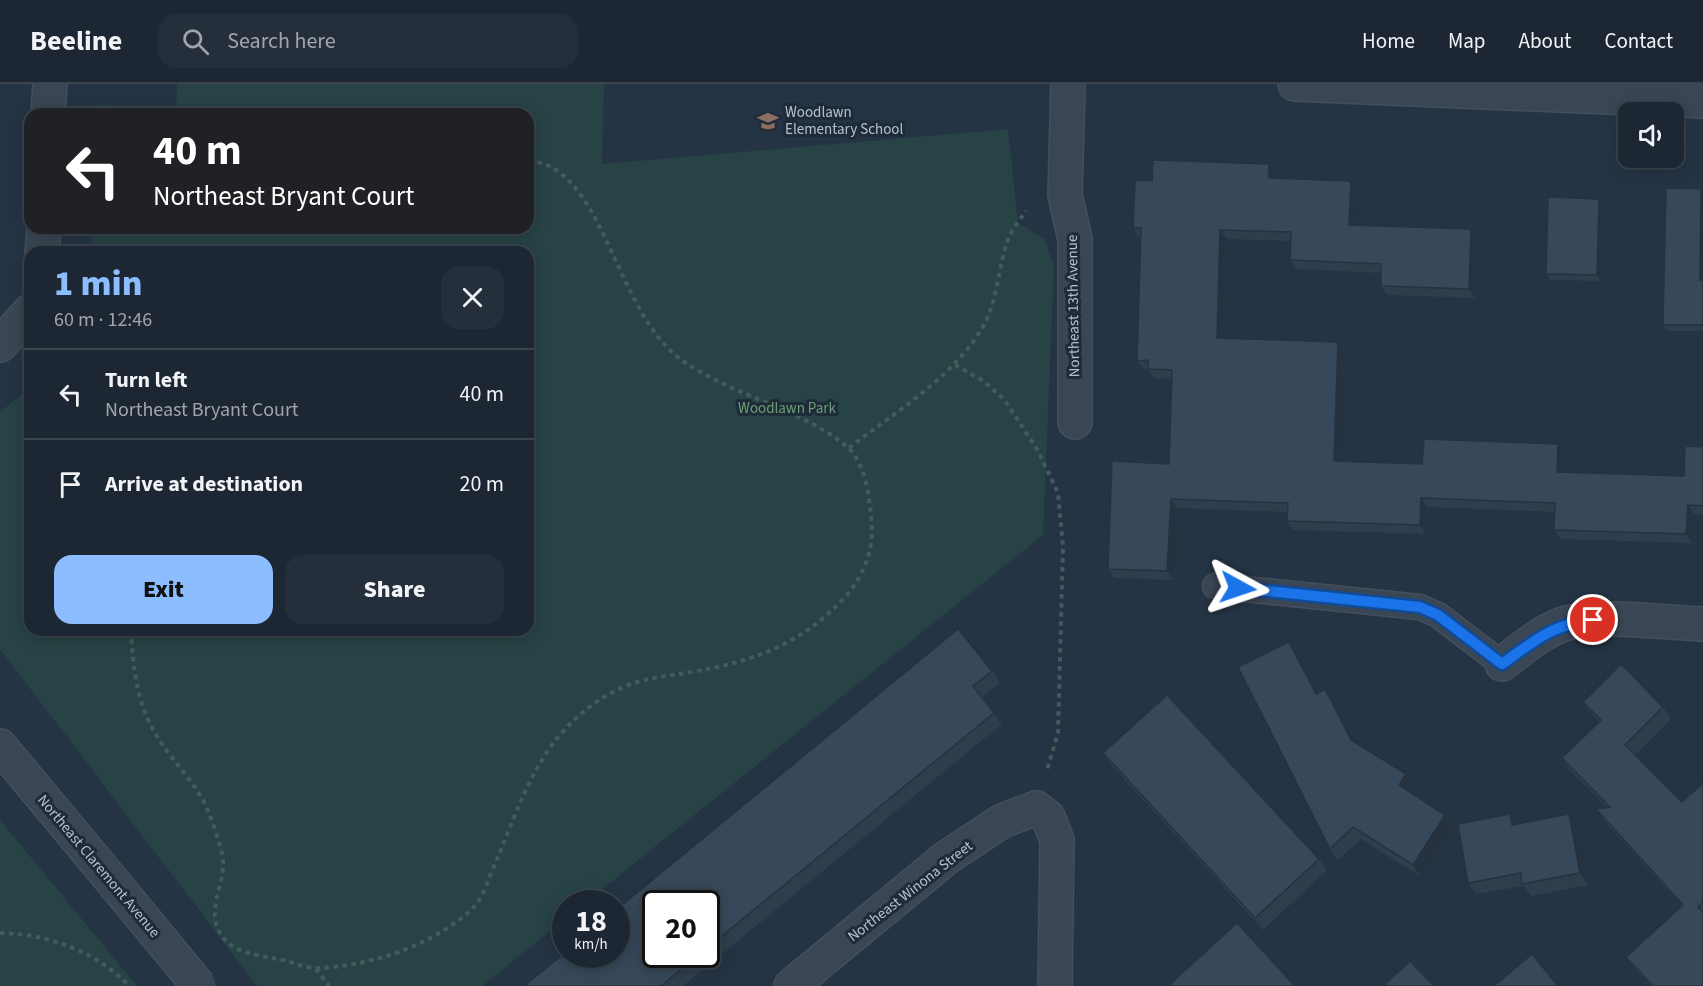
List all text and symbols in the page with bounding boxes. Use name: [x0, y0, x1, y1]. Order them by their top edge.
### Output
search box: [158, 14, 578, 68]
text: Beeline: [30, 21, 122, 61]
icon: search: [179, 25, 212, 58]
text: Search here: [227, 25, 336, 57]
text: Home: [1362, 26, 1415, 56]
text: Map: [1448, 26, 1486, 56]
text: About: [1519, 26, 1571, 56]
text: Contact: [1604, 26, 1673, 56]
place label: Woodlawn Elementary School: [785, 102, 903, 140]
map controls: [1618, 102, 1684, 168]
button: sound: [1618, 102, 1684, 168]
school or university icon: Woodlawn Elementary School: [756, 109, 780, 133]
text: 40 m: [153, 121, 242, 181]
icon: left: [54, 132, 132, 210]
text: Northeast Bryant Court: [153, 177, 414, 216]
street label: Northeast 13th Avenue: [1062, 235, 1085, 377]
text: 1 min: [54, 258, 142, 309]
button: close: [441, 266, 504, 329]
text: 60 m · 12:46: [54, 306, 152, 334]
text: Turn left: [105, 364, 187, 396]
icon: left: [54, 378, 87, 411]
text: 40 m: [459, 378, 504, 410]
text: Northeast Bryant Court: [105, 396, 299, 424]
park label: Woodlawn Park: [738, 398, 836, 419]
icon: arrive: [54, 468, 87, 501]
text: Arrive at destination: [105, 468, 303, 500]
text: 20 m: [459, 468, 504, 500]
button: Exit: [54, 555, 273, 624]
button: Share: [285, 555, 504, 624]
position arrow: [1206, 556, 1270, 620]
pin: [1567, 594, 1618, 645]
icon: arrive: [1576, 603, 1609, 636]
street label: Northeast Claremont Avenue: [33, 790, 165, 942]
street label: Northeast Winona Street: [843, 836, 977, 947]
speed limit sign: 20: [642, 890, 720, 968]
text: 18: [575, 900, 607, 943]
text: km/h: [574, 934, 608, 955]

